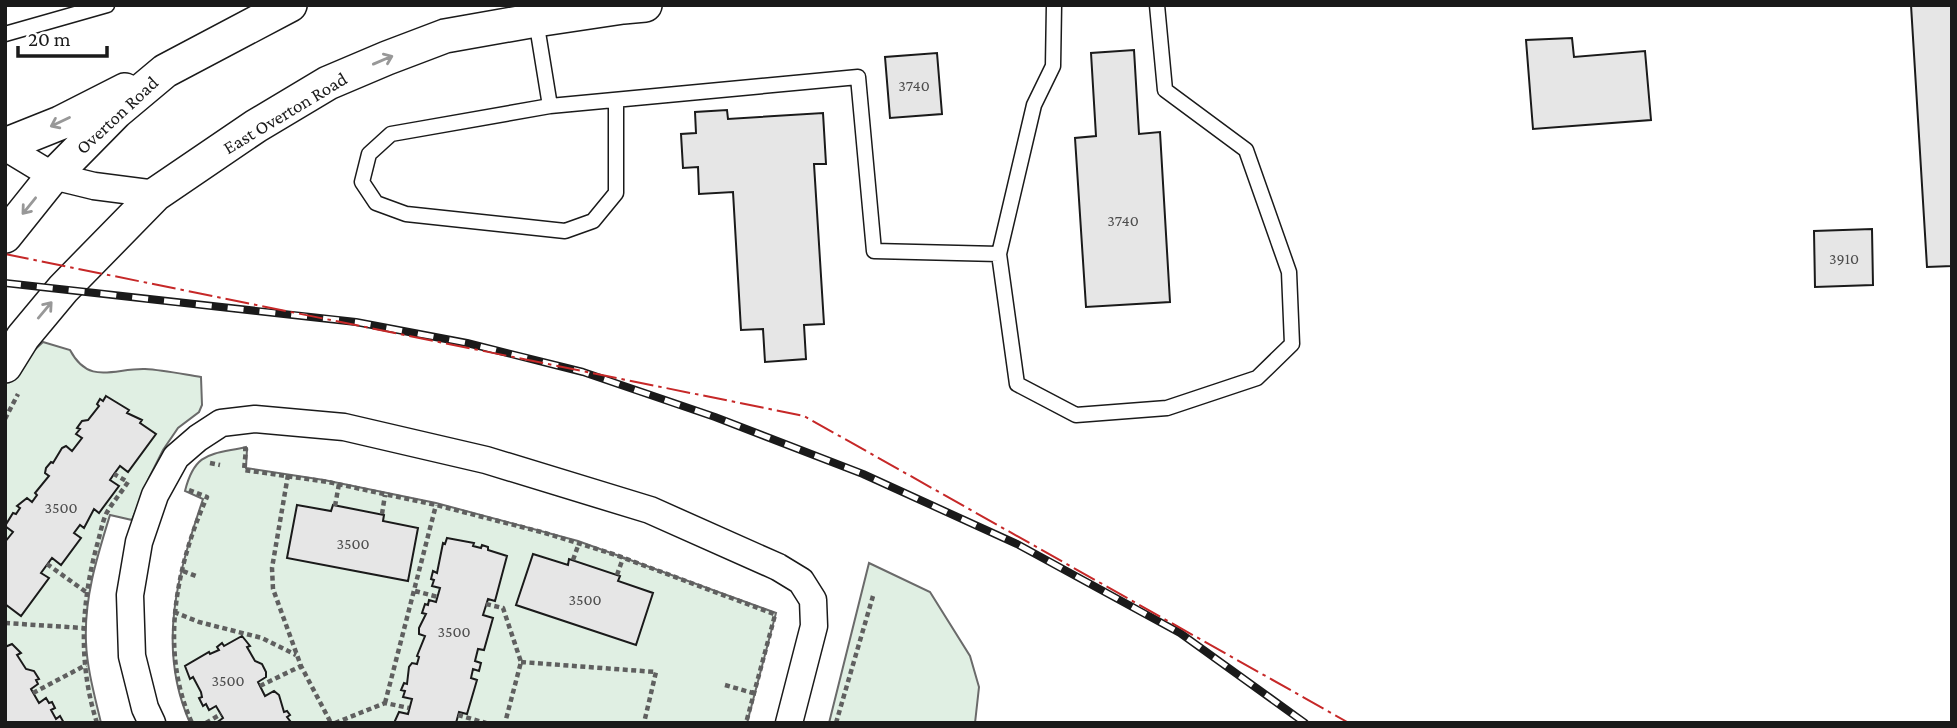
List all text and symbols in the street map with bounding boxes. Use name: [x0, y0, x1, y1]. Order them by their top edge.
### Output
scale bar: [18, 14, 107, 58]
text: 20 m: [28, 27, 71, 51]
one-way arrow: [371, 52, 393, 65]
street label: East Overton Road: [219, 68, 351, 158]
street label: Overton Road: [72, 72, 162, 158]
house number: 3740: [898, 77, 930, 94]
one-way arrow: [50, 116, 71, 129]
one-way arrow: [22, 196, 37, 214]
house number: 3740: [1107, 212, 1139, 229]
house number: 3910: [1829, 250, 1859, 267]
one-way arrow: [37, 302, 53, 320]
house number: 3500: [44, 499, 78, 516]
house number: 3500: [336, 535, 370, 552]
house number: 3500: [568, 591, 602, 608]
house number: 3500: [437, 623, 471, 640]
house number: 3500: [211, 672, 245, 689]

